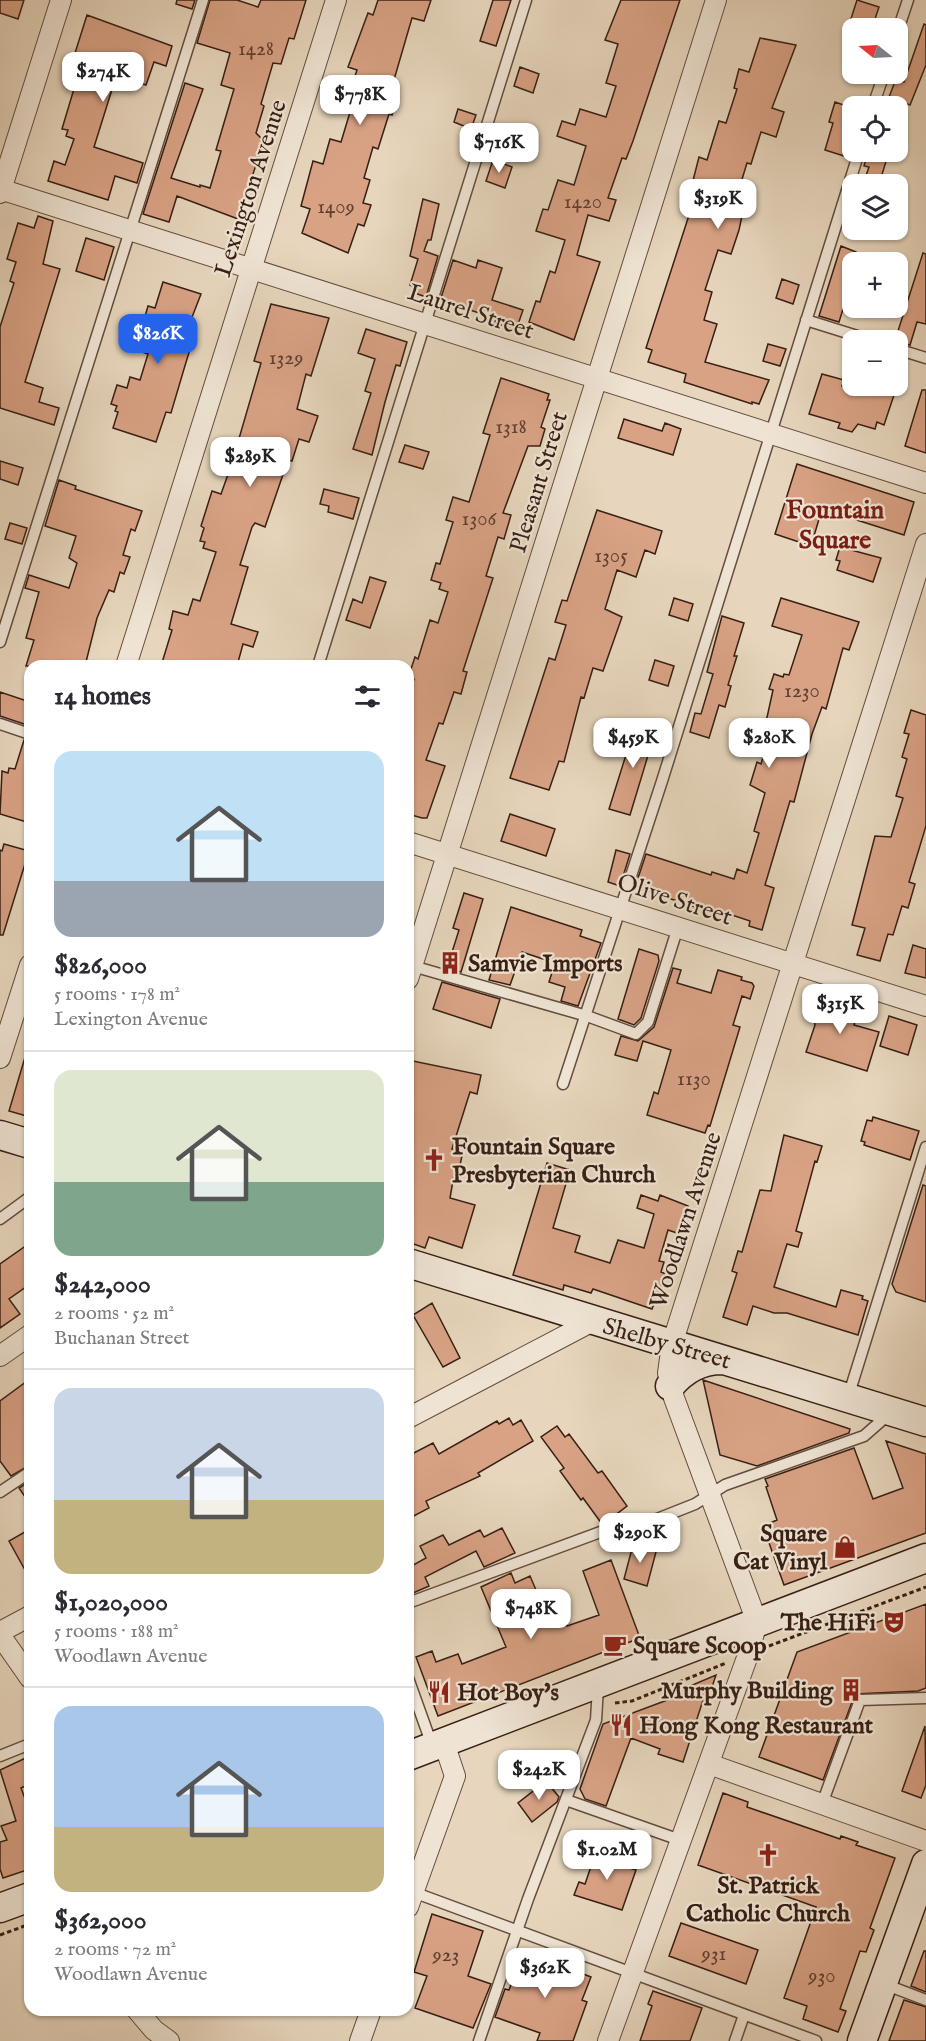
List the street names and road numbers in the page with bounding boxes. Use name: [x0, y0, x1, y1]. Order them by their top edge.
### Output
street label: Lexington Avenue: [208, 96, 295, 281]
street label: Laurel Street: [403, 277, 538, 347]
street label: Pleasant Street: [503, 408, 576, 557]
street label: Olive Street: [613, 867, 736, 934]
street label: Woodlawn Avenue: [643, 1128, 730, 1313]
street label: Shelby Street: [599, 1311, 734, 1378]

